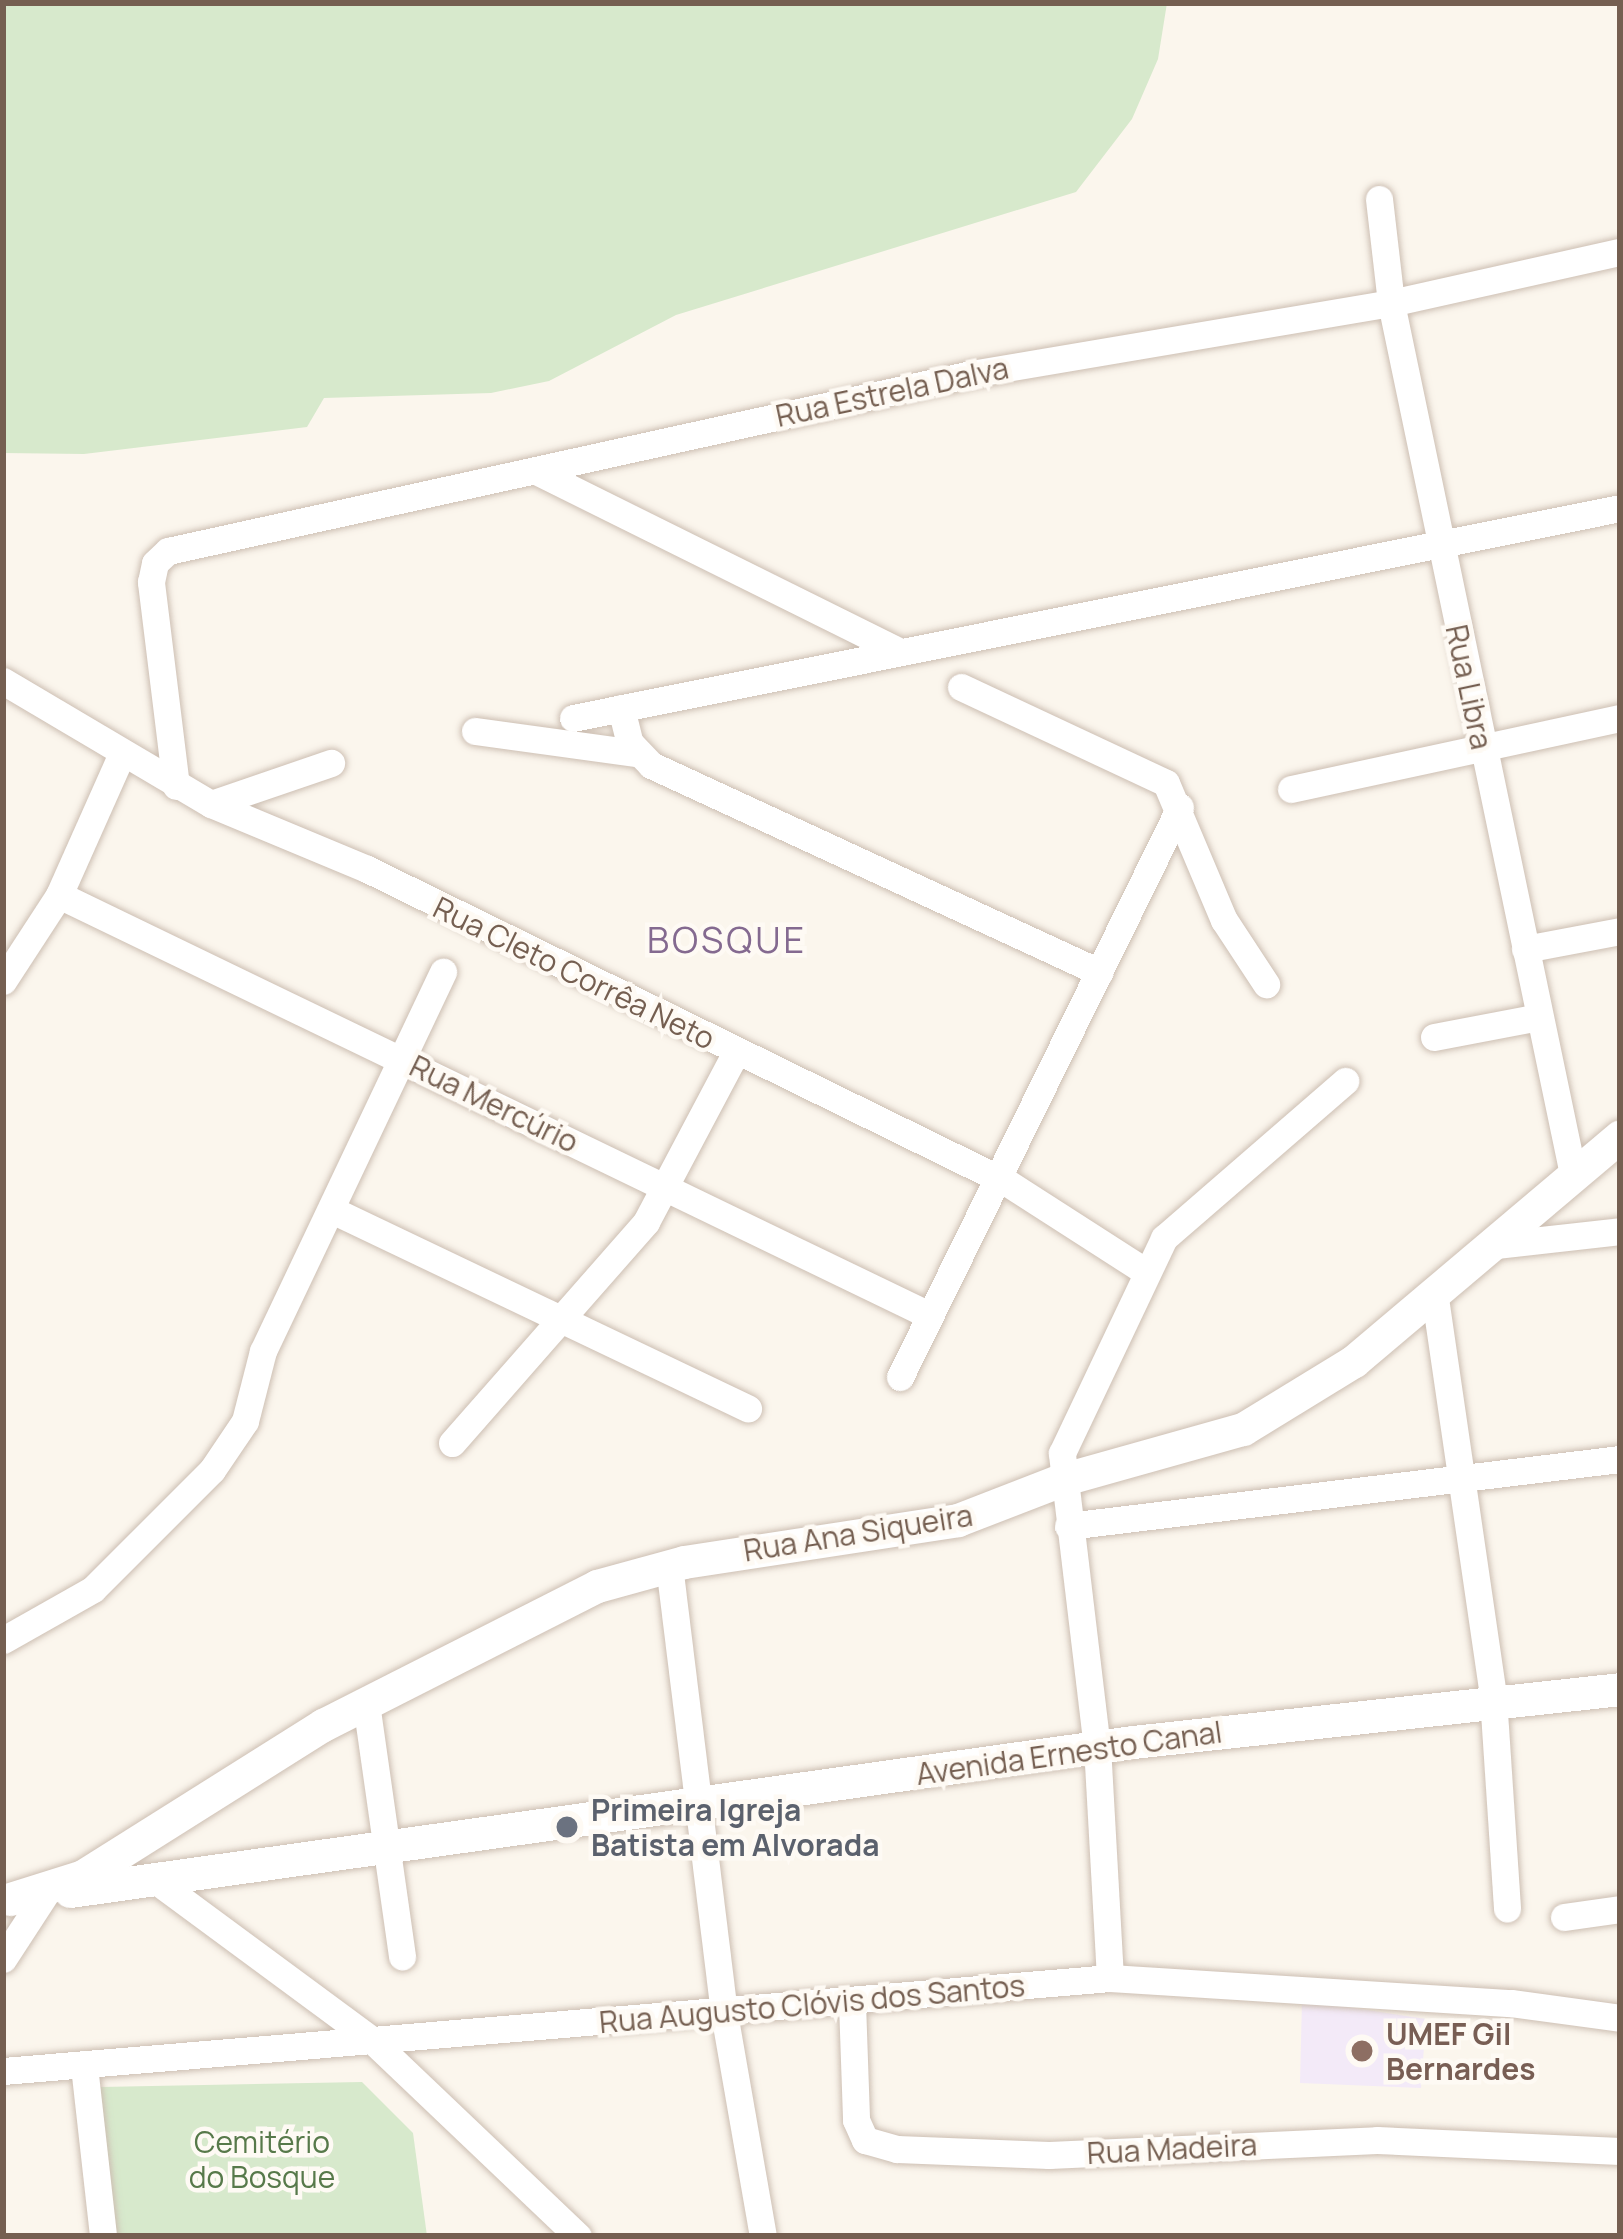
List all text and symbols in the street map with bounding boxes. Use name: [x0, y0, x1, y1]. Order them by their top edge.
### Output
street label: Rua Estrela Dalva: [772, 350, 1012, 434]
street label: Rua Libra: [1438, 621, 1500, 753]
street label: Rua Cleto Corrêa Neto: [427, 889, 721, 1057]
district label: BOSQUE: [647, 918, 807, 962]
street label: Rua Mercúrio: [404, 1048, 584, 1160]
street label: Rua Ana Siqueira: [741, 1497, 975, 1569]
street label: Avenida Ernesto Canal: [914, 1714, 1224, 1792]
place label: Primeira Igreja Batista em Alvorada: [591, 1792, 879, 1862]
marker: Primeira Igreja Batista em Alvorada: [554, 1814, 580, 1840]
street label: Rua Augusto Clóvis dos Santos: [598, 1967, 1026, 2041]
place label: UMEF Gil Bernardes: [1386, 2016, 1535, 2086]
marker: UMEF Gil Bernardes: [1349, 2038, 1375, 2064]
park label: Cemitério do Bosque: [189, 2124, 335, 2194]
street label: Rua Madeira: [1086, 2127, 1258, 2171]

